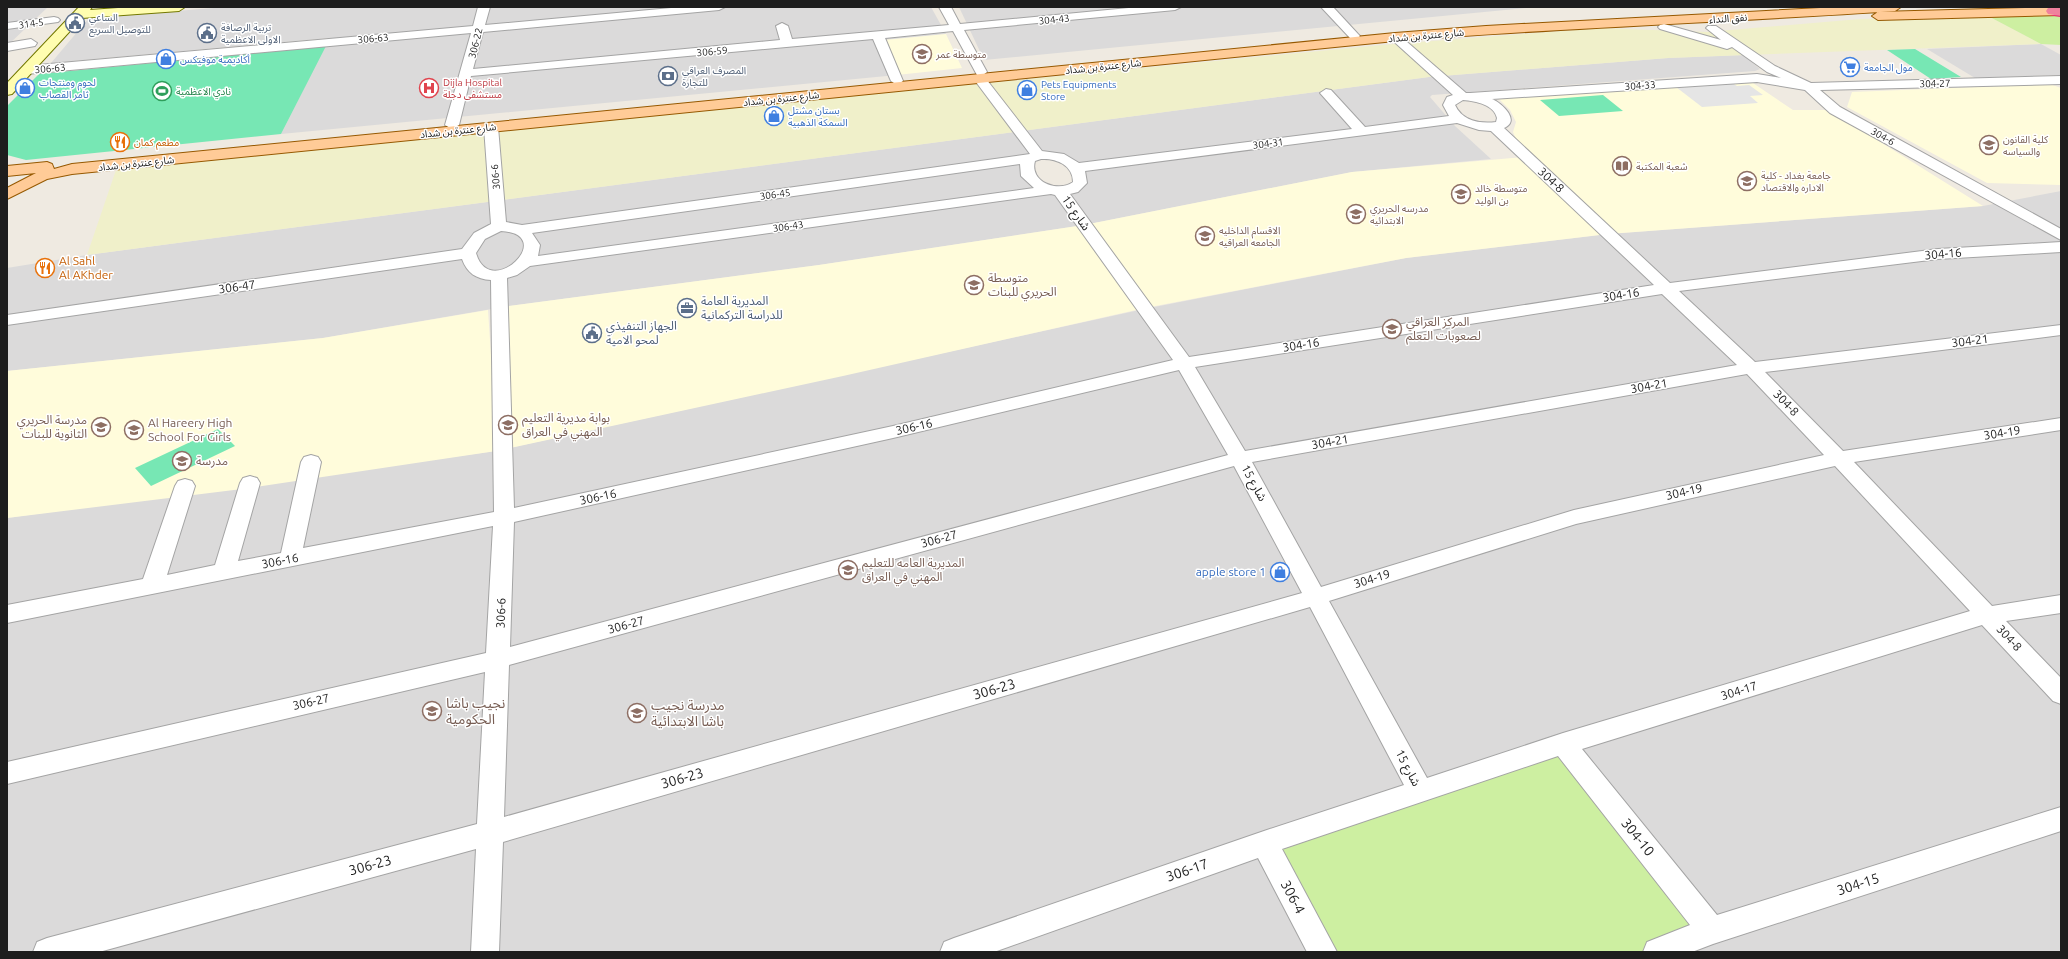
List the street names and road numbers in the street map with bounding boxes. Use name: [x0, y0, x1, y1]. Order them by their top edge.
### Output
street label: 304-43: [1038, 12, 1070, 27]
street label: نفق النداء: [1709, 12, 1748, 26]
street label: 314-5: [18, 16, 44, 31]
street label: 306-22: [466, 27, 485, 60]
street label: شارع عنترة بن شداد: [1387, 27, 1465, 46]
street label: 306-63: [357, 32, 389, 45]
street label: 306-59: [696, 45, 728, 58]
street label: شارع عنترة بن شداد: [1064, 57, 1142, 78]
street label: 306-63: [34, 62, 66, 75]
street label: 304-27: [1919, 78, 1951, 89]
street label: 304-33: [1624, 79, 1656, 92]
street label: شارع عنترة بن شداد: [742, 89, 820, 110]
street label: شارع عنترة بن شداد: [419, 121, 497, 142]
street label: 304-6: [1869, 125, 1897, 148]
street label: 304-31: [1252, 136, 1284, 151]
street label: شارع عنترة بن شداد: [97, 154, 175, 175]
street label: 306-6: [489, 163, 502, 190]
street label: 304-8: [1536, 164, 1567, 195]
street label: 306-45: [759, 187, 791, 202]
street label: شارع 15: [1057, 193, 1093, 234]
street label: 306-43: [772, 219, 804, 234]
street label: 304-16: [1924, 245, 1962, 262]
street label: 306-47: [218, 277, 256, 296]
street label: 304-16: [1601, 285, 1641, 304]
street label: 304-21: [1951, 332, 1989, 349]
street label: 304-16: [1281, 335, 1321, 354]
street label: 304-21: [1629, 376, 1668, 395]
street label: 304-8: [1771, 387, 1802, 418]
street label: 306-16: [894, 416, 934, 437]
street label: 304-19: [1982, 423, 2021, 442]
street label: 304-21: [1310, 432, 1349, 451]
street label: شارع 15: [1237, 462, 1270, 505]
street label: 304-19: [1664, 481, 1704, 502]
street label: 306-16: [578, 486, 618, 507]
street label: 306-27: [919, 527, 959, 550]
street label: 306-16: [260, 551, 300, 570]
street label: 304-19: [1352, 567, 1392, 590]
street label: 306-6: [493, 597, 508, 628]
street label: 306-27: [606, 613, 646, 636]
street label: 304-8: [1994, 622, 2025, 653]
street label: 306-23: [971, 675, 1017, 703]
street label: 304-17: [1719, 679, 1759, 702]
street label: 306-27: [291, 691, 331, 712]
street label: شارع 15: [1391, 747, 1423, 790]
street label: 306-23: [659, 764, 705, 792]
street label: 304-10: [1618, 815, 1658, 859]
street label: 306-23: [347, 852, 393, 878]
street label: 306-17: [1164, 855, 1210, 885]
street label: 304-15: [1835, 870, 1881, 898]
street label: 306-4: [1278, 878, 1308, 917]

